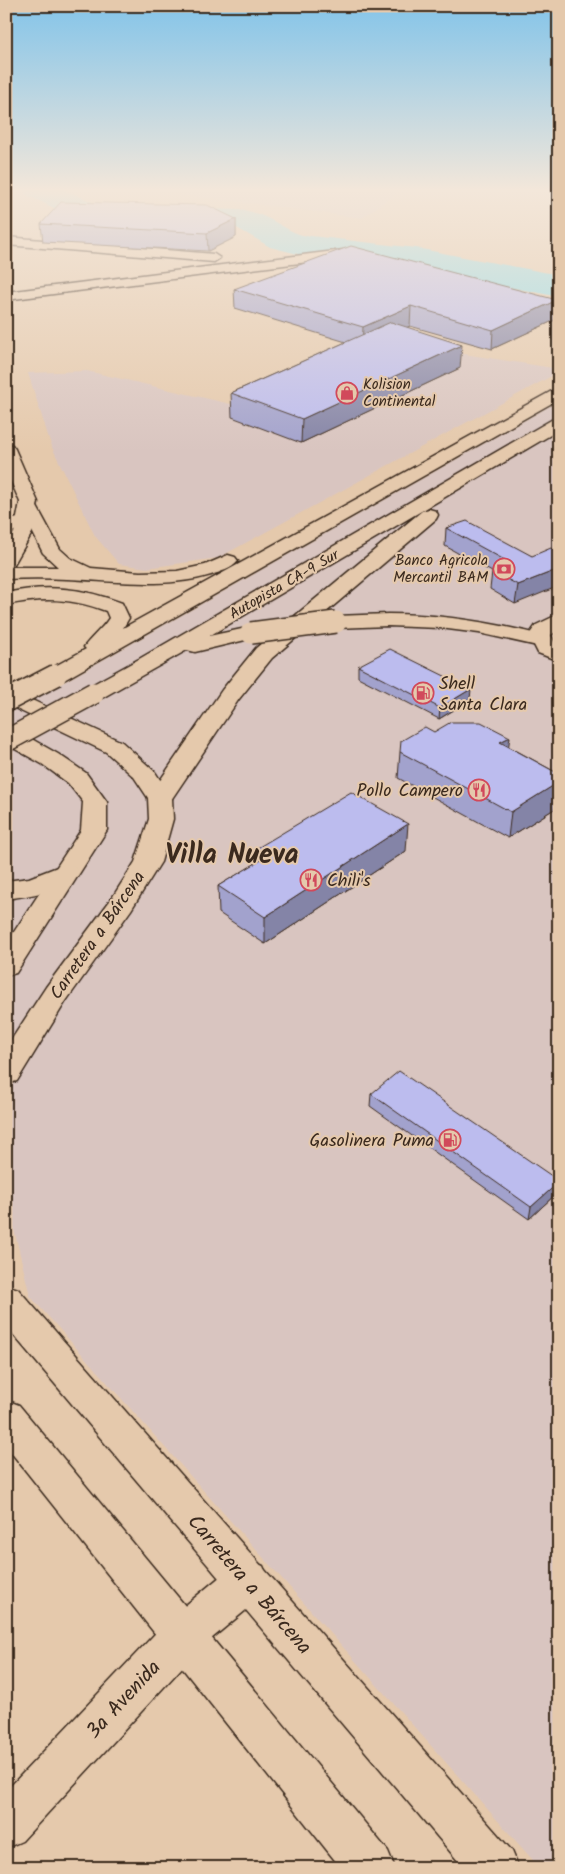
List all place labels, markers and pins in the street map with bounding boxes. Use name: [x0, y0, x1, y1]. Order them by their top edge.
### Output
place label: Kolision Continental: [363, 373, 436, 414]
shop icon: Kolision Continental: [335, 381, 359, 405]
place label: Banco Agricola Mercantil BAM: [393, 549, 488, 590]
bank icon: Banco Agricola Mercantil BAM: [492, 557, 516, 581]
place label: Shell Santa Clara: [439, 670, 527, 720]
fuel station icon: Shell Santa Clara: [411, 681, 435, 705]
place label: Pollo Campero: [357, 777, 463, 806]
restaurant icon: Pollo Campero: [467, 778, 491, 802]
place label: Chili's: [327, 867, 371, 896]
restaurant icon: Chili's: [299, 868, 323, 892]
place label: Gasolinera Puma: [310, 1127, 434, 1156]
fuel station icon: Gasolinera Puma: [438, 1128, 462, 1152]

